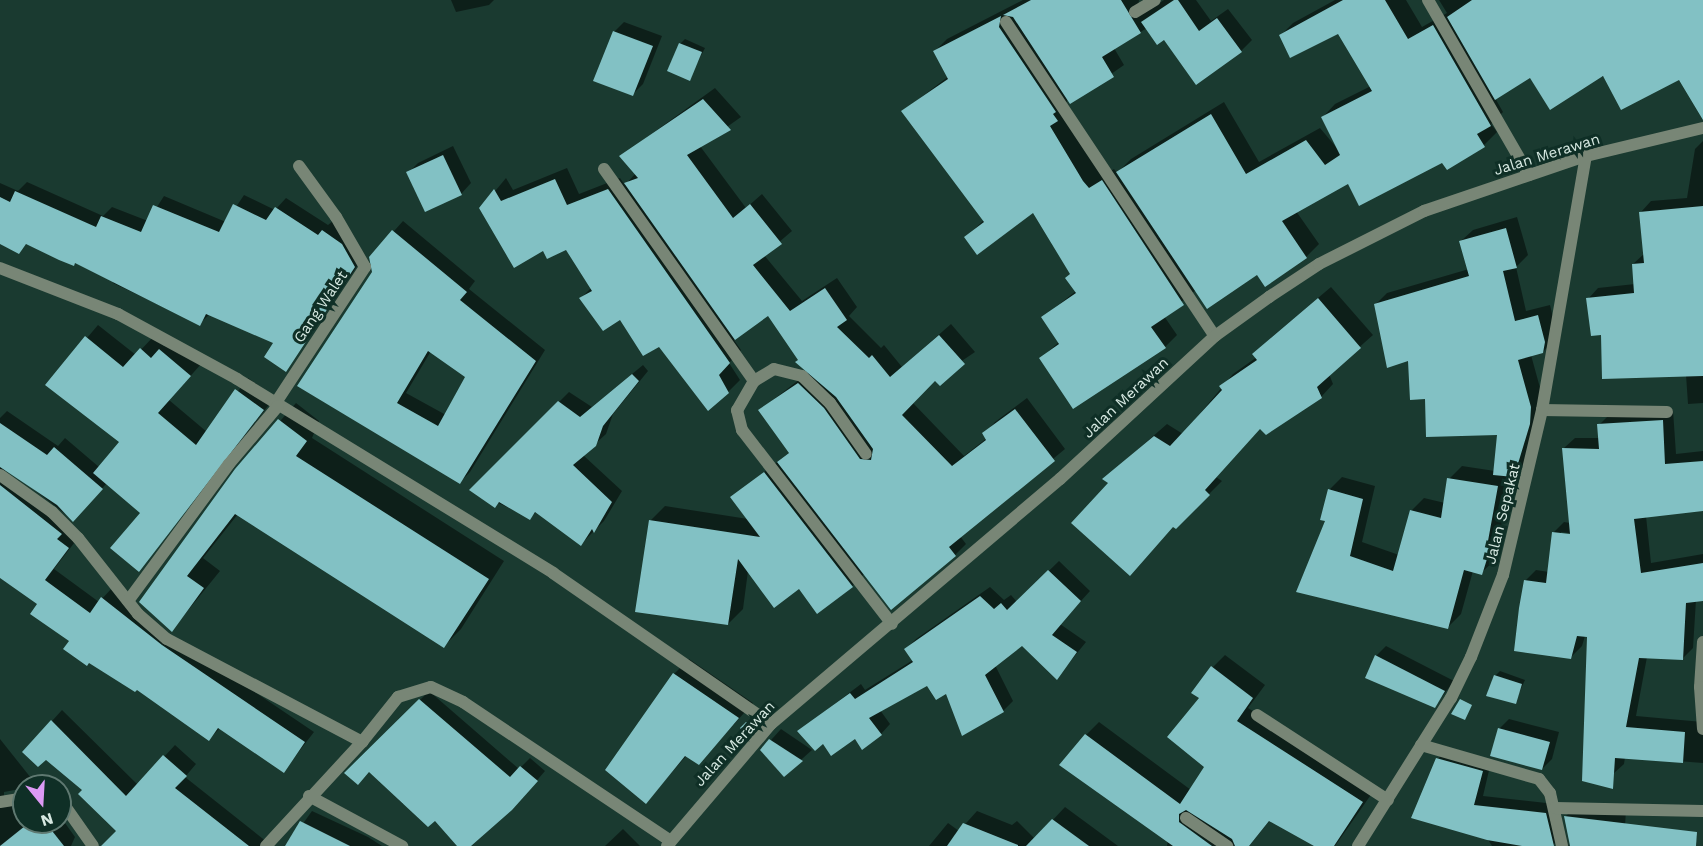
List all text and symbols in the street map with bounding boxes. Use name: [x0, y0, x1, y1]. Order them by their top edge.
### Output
street label: Jalan Merawan: [1492, 130, 1602, 180]
street label: Gang Walet: [290, 267, 352, 347]
street label: Jalan Merawan: [1080, 354, 1172, 442]
street label: Jalan Sepakat: [1482, 462, 1524, 566]
street label: Jalan Merawan: [691, 698, 779, 790]
north arrow: [12, 774, 72, 834]
text: N: [39, 809, 56, 831]

